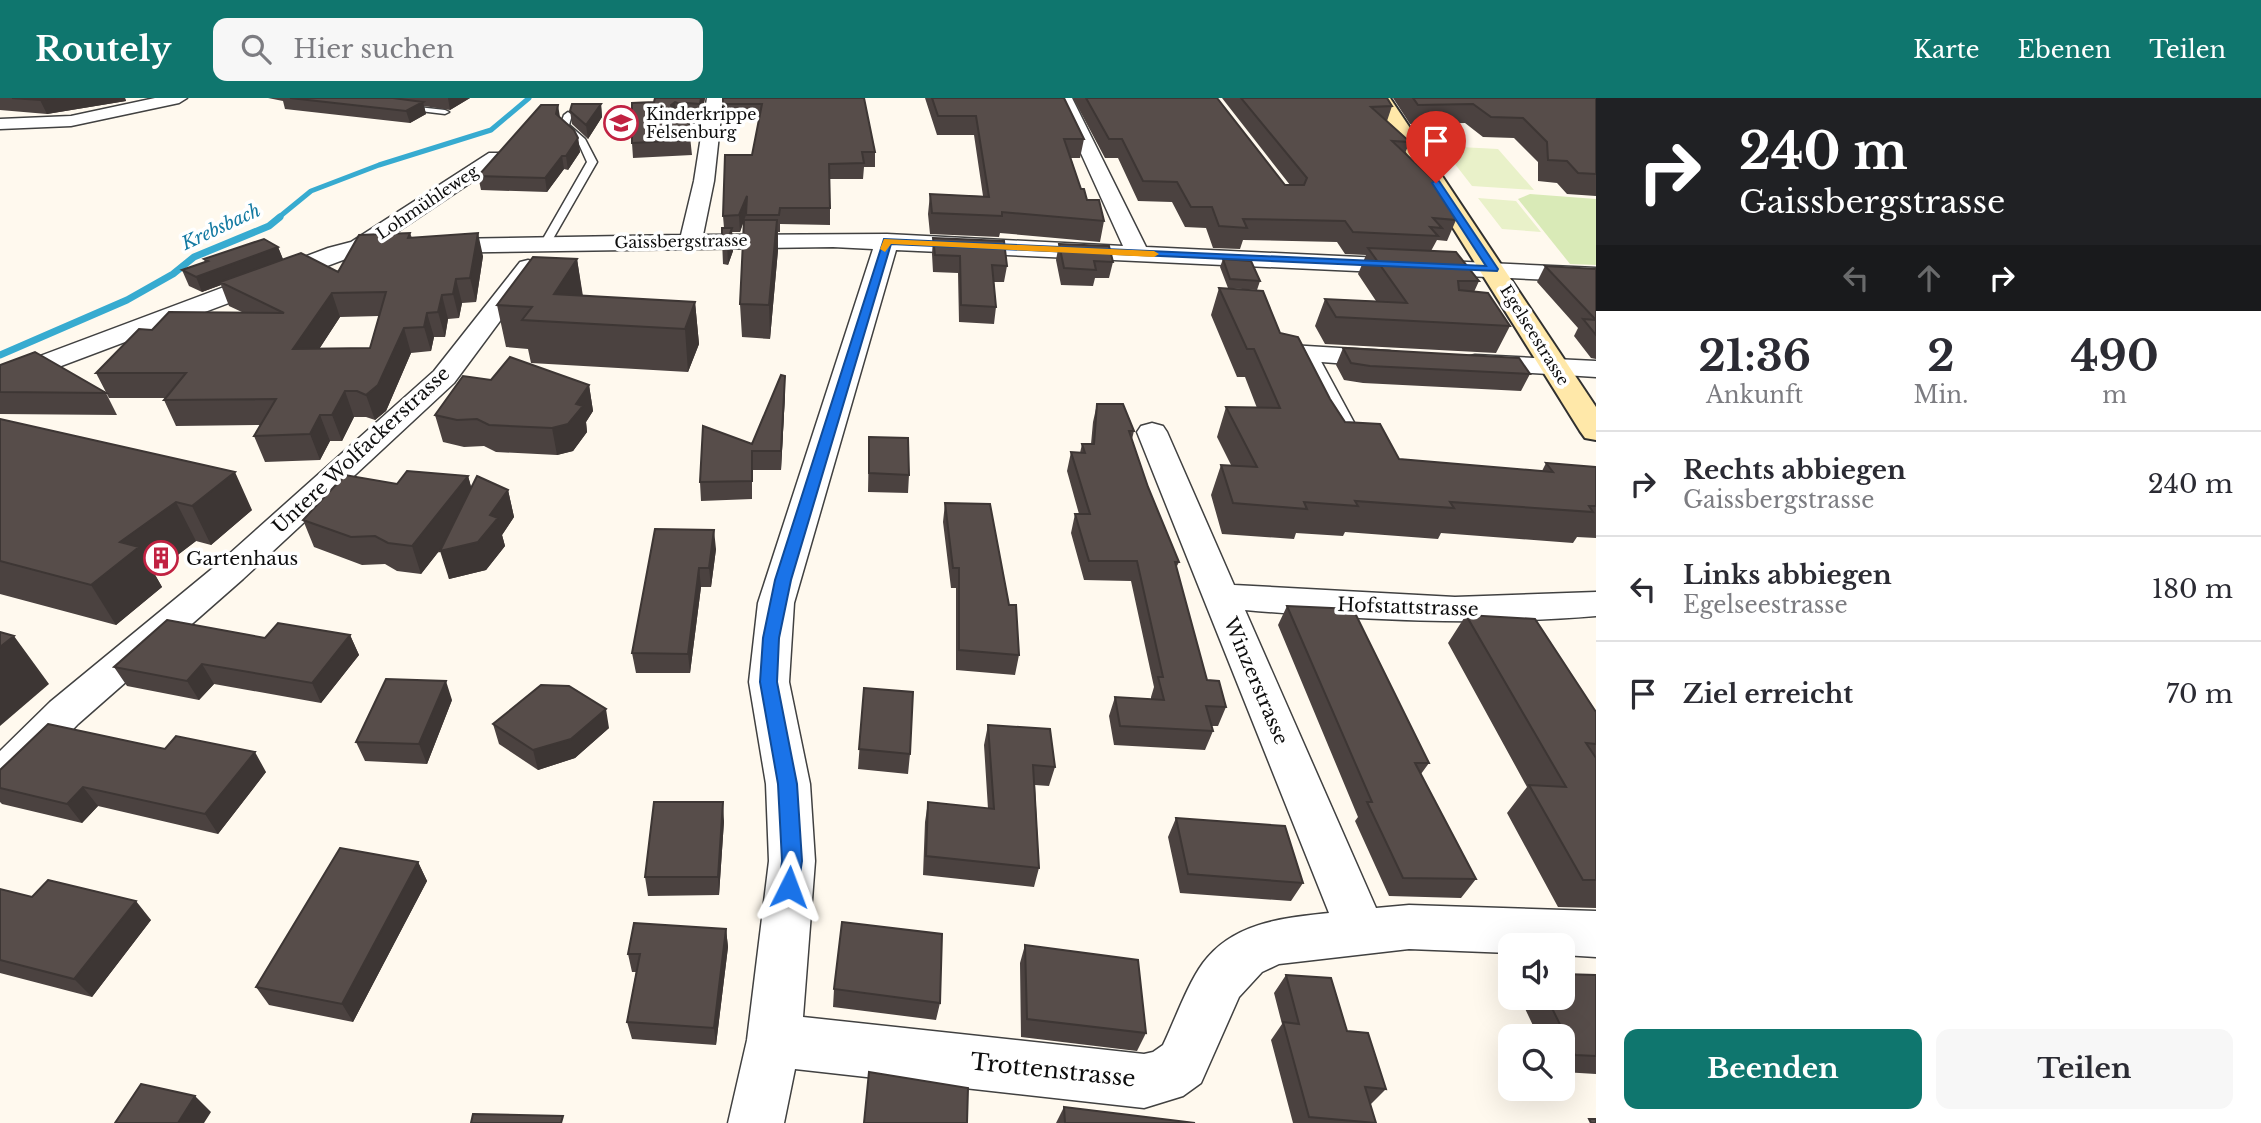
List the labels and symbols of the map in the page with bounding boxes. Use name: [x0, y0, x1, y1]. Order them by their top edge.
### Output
school or university icon: Kinderkrippe Felsenburg: [602, 104, 640, 142]
place label: Kinderkrippe Felsenburg: [646, 104, 756, 142]
pin: [1406, 111, 1466, 183]
street label: Lohmühleweg: [372, 160, 482, 243]
water label: Krebsbach: [177, 199, 264, 255]
street label: Gaissbergstrasse: [614, 230, 748, 252]
street label: Egelseestrasse: [1496, 281, 1574, 389]
street label: Untere Wolfackerstrasse: [268, 362, 454, 538]
building icon: Gartenhaus: [142, 539, 180, 577]
place label: Gartenhaus: [186, 547, 298, 570]
street label: Hofstattstrasse: [1337, 593, 1479, 621]
street label: Winzerstrasse: [1218, 613, 1293, 748]
position arrow: [752, 850, 826, 924]
street label: Trottenstrasse: [969, 1047, 1137, 1093]

